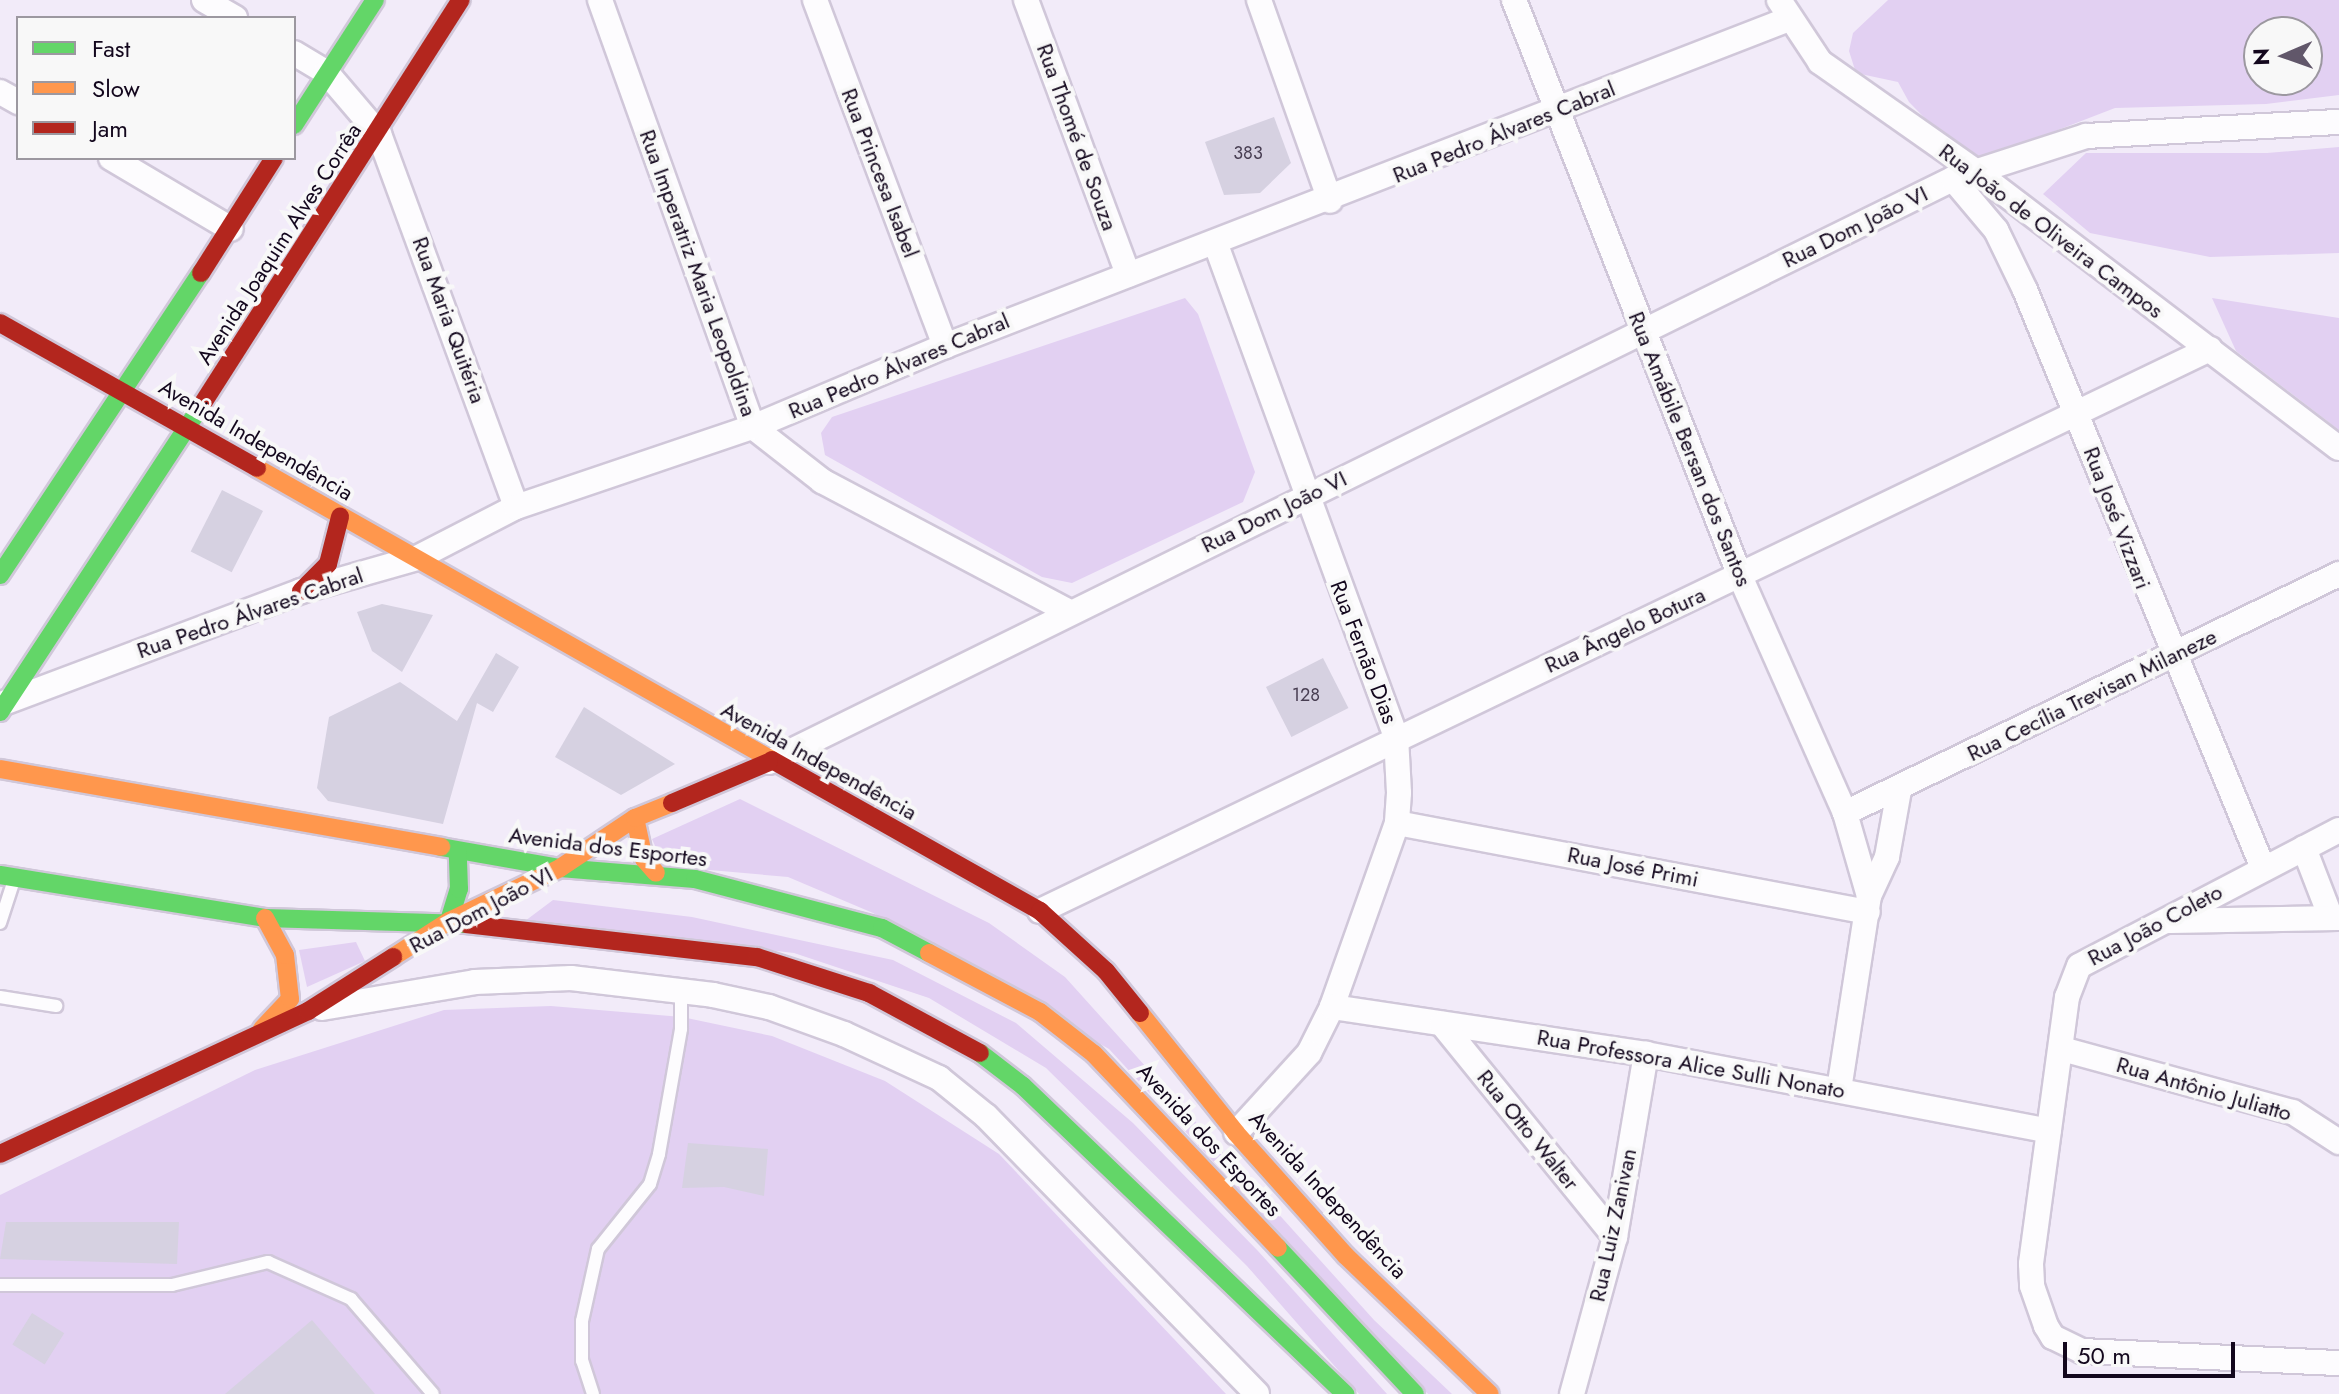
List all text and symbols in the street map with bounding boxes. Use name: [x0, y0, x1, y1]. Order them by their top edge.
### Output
legend: [16, 16, 296, 160]
north arrow: [2243, 16, 2323, 96]
text: Fast: [92, 31, 130, 66]
street label: Rua Thomé de Souza: [1031, 40, 1123, 234]
text: N: [2245, 47, 2277, 66]
text: Slow: [92, 71, 140, 106]
street label: Rua Pedro Álvares Cabral: [1389, 75, 1619, 189]
street label: Rua Princesa Isabel: [836, 85, 924, 261]
text: Jam: [92, 111, 128, 146]
street label: Avenida Joaquim Alves Corrêa: [191, 119, 367, 369]
street label: Rua Imperatriz Maria Leopoldina: [634, 126, 762, 420]
street label: Rua João de Oliveira Campos: [1934, 138, 2168, 324]
house number: 383: [1233, 142, 1263, 164]
street label: Rua Dom João VI: [1778, 180, 1932, 274]
street label: Rua Maria Quitéria: [407, 233, 491, 407]
street label: Rua Pedro Álvares Cabral: [785, 307, 1013, 425]
street label: Rua Amábile Bersan dos Santos: [1623, 308, 1757, 590]
street label: Avenida Independência: [154, 374, 358, 506]
street label: Rua José Vizzari: [2078, 443, 2156, 593]
street label: Rua Dom João VI: [1197, 465, 1351, 559]
street label: Rua Pedro Álvares Cabral: [133, 562, 367, 664]
street label: Rua Fernão Dias: [1325, 577, 1403, 727]
street label: Rua Ângelo Botura: [1541, 581, 1709, 679]
street label: Rua Cecília Trevisan Milaneze: [1963, 623, 2221, 767]
house number: 128: [1292, 684, 1320, 706]
street label: Avenida Independência: [717, 696, 921, 826]
street label: Avenida dos Esportes: [507, 822, 709, 872]
street label: Rua José Primi: [1565, 841, 1701, 893]
street label: Rua Dom João VI: [405, 861, 557, 959]
street label: Rua João Coleto: [2083, 879, 2227, 971]
street label: Rua Professora Alice Sulli Nonato: [1535, 1024, 1847, 1104]
street label: Rua Antônio Juliatto: [2113, 1051, 2295, 1127]
street label: Avenida dos Esportes: [1131, 1058, 1287, 1222]
street label: Rua Otto Walter: [1471, 1065, 1585, 1195]
street label: Avenida Independência: [1243, 1106, 1413, 1284]
street label: Rua Luiz Zanivan: [1584, 1146, 1642, 1304]
scale bar: [2067, 1326, 2239, 1376]
text: 50 m: [2077, 1338, 2131, 1373]

